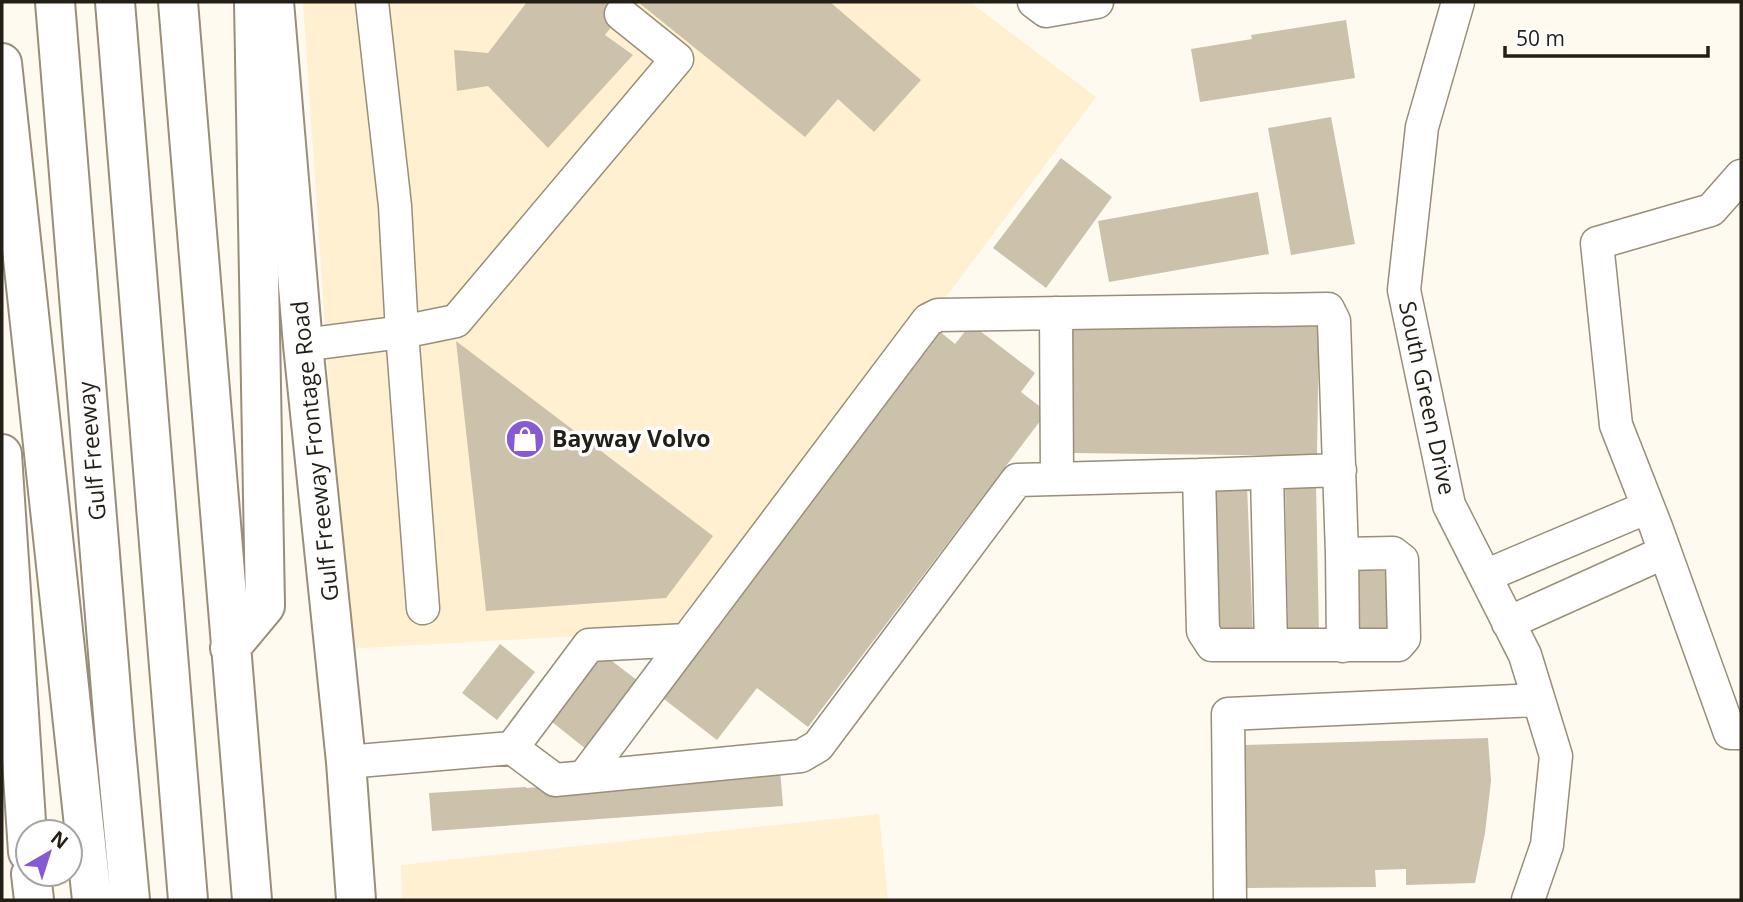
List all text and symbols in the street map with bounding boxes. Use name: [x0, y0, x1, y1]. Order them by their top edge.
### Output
scale bar: [1505, 14, 1708, 58]
text: 50 m: [1516, 24, 1565, 52]
street label: South Green Drive: [1392, 298, 1464, 498]
street label: Gulf Freeway Frontage Road: [282, 299, 346, 603]
street label: Gulf Freeway: [69, 380, 113, 522]
shop icon: Bayway Volvo: [504, 418, 546, 460]
place label: Bayway Volvo: [552, 422, 711, 454]
north arrow: [14, 818, 84, 888]
text: N: [46, 825, 74, 855]

